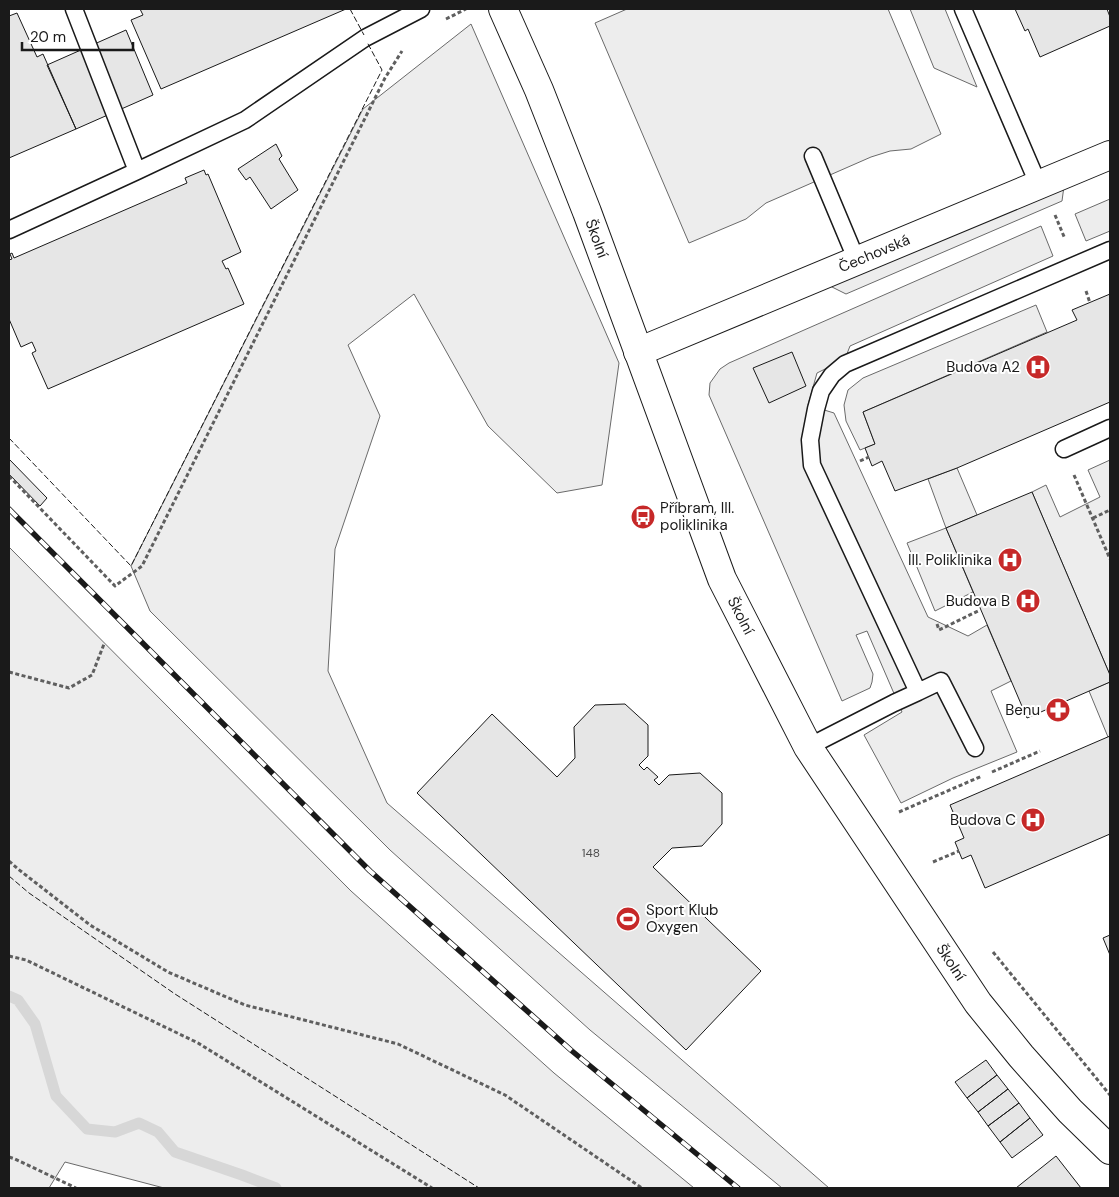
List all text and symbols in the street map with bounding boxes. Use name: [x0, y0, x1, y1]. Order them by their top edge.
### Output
scale bar: [22, 20, 134, 52]
text: 20 m: [30, 27, 66, 47]
street label: Školní: [580, 216, 613, 261]
street label: Čechovská: [835, 230, 913, 277]
hospital icon: Budova A2: [1025, 354, 1051, 380]
place label: Budova A2: [946, 357, 1020, 377]
place label: Příbram, III. poliklinika: [660, 498, 734, 535]
bus stop icon: Příbram, III. poliklinika: [630, 504, 656, 530]
hospital icon: III. Poliklinika: [997, 547, 1023, 573]
place label: III. Poliklinika: [908, 550, 992, 570]
hospital icon: Budova B: [1015, 588, 1041, 614]
place label: Budova B: [946, 591, 1010, 611]
street label: Školní: [723, 593, 759, 639]
pharmacy icon: Benu: [1045, 697, 1071, 723]
place label: Benu: [1005, 700, 1040, 720]
hospital icon: Budova C: [1020, 807, 1046, 833]
place label: Budova C: [950, 810, 1016, 830]
house number: 148: [582, 845, 600, 861]
place label: Sport Klub Oxygen: [646, 900, 719, 937]
sports icon: Sport Klub Oxygen: [615, 906, 641, 932]
street label: Školní: [932, 940, 971, 985]

